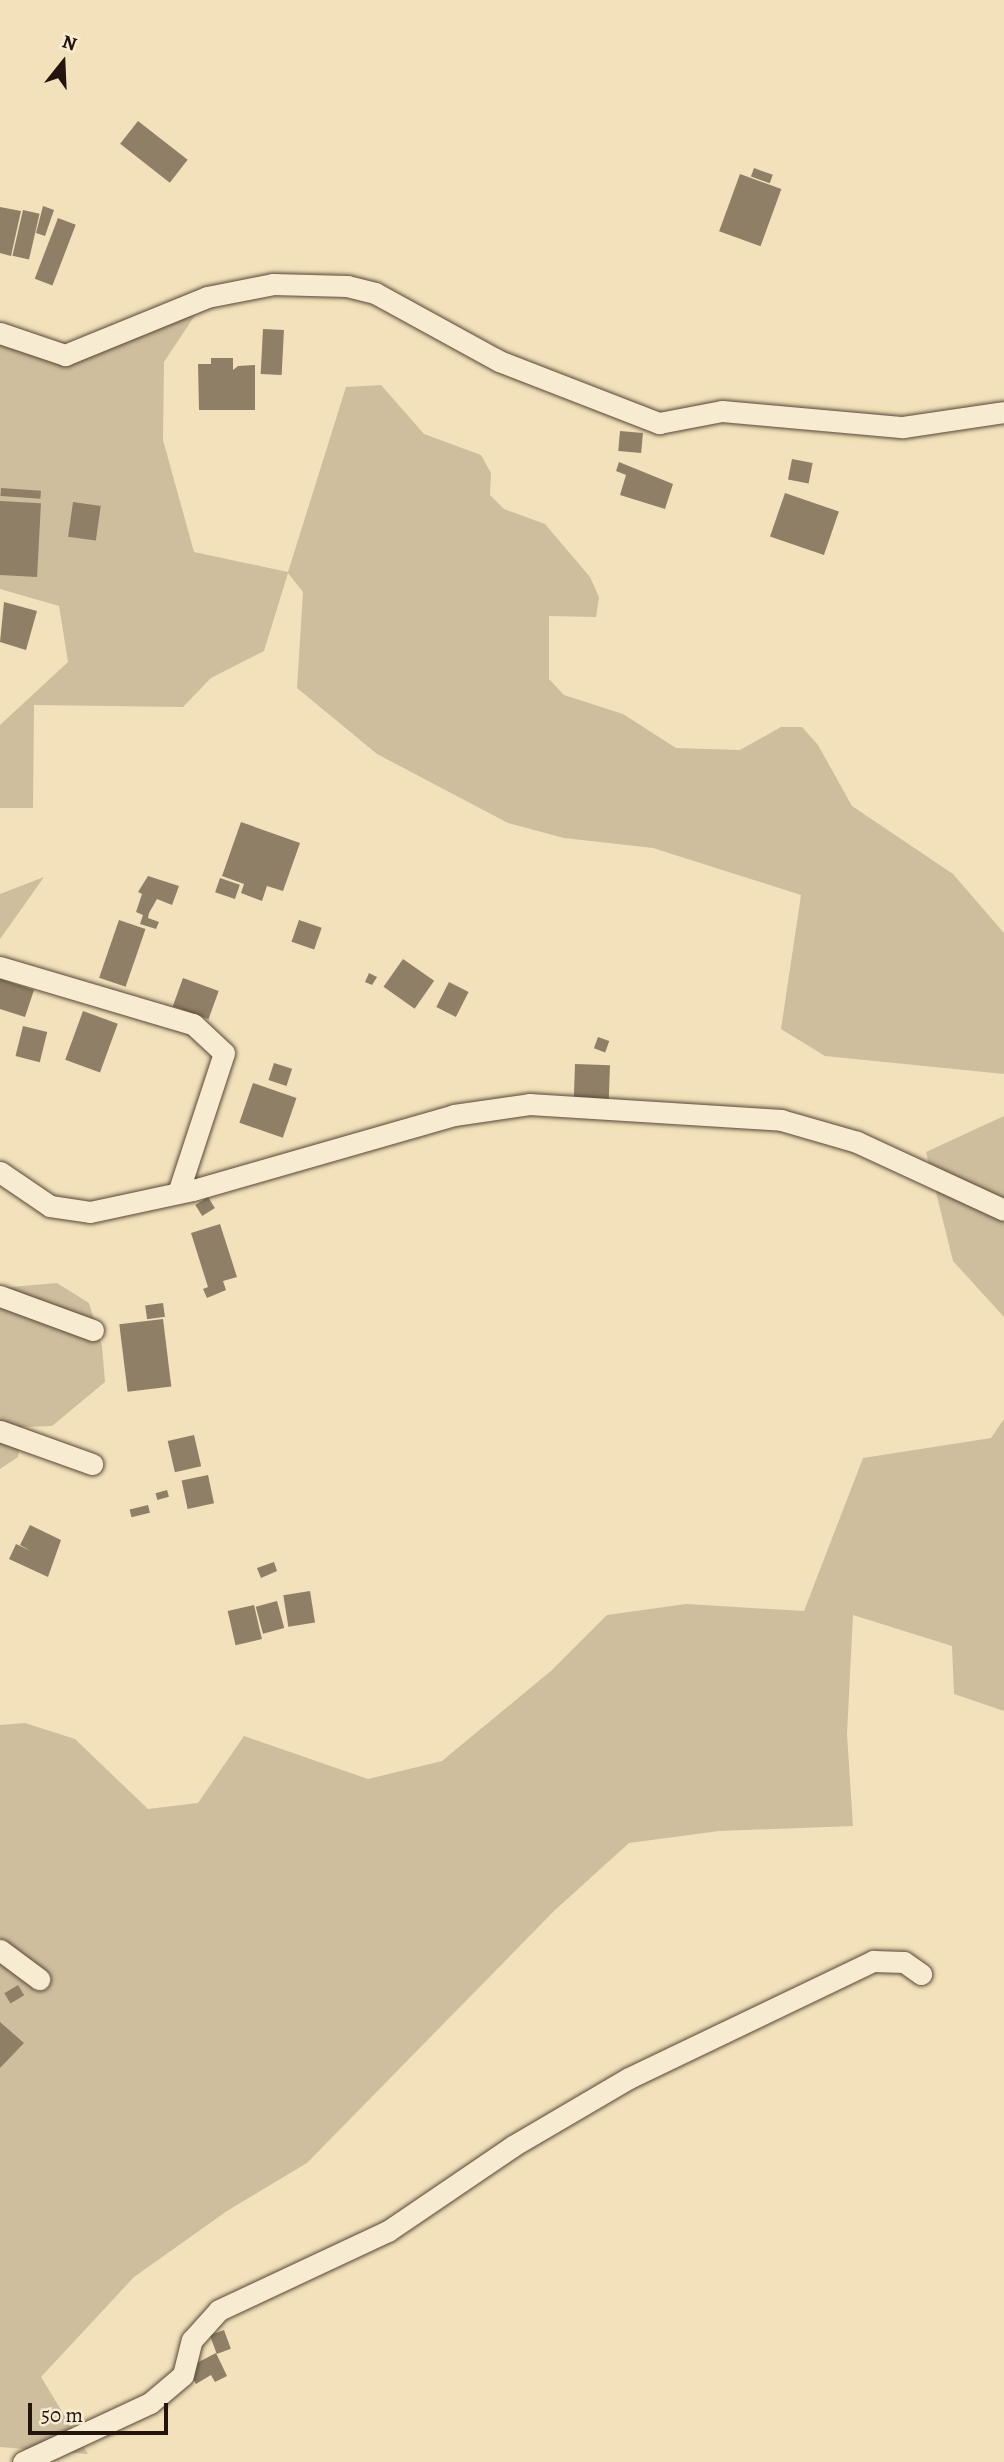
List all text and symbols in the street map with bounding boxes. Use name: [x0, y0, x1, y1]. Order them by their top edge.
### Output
north arrow: [28, 28, 98, 98]
text: N: [59, 29, 80, 58]
scale bar: [32, 2388, 172, 2432]
text: 50 m: [41, 2401, 83, 2429]

